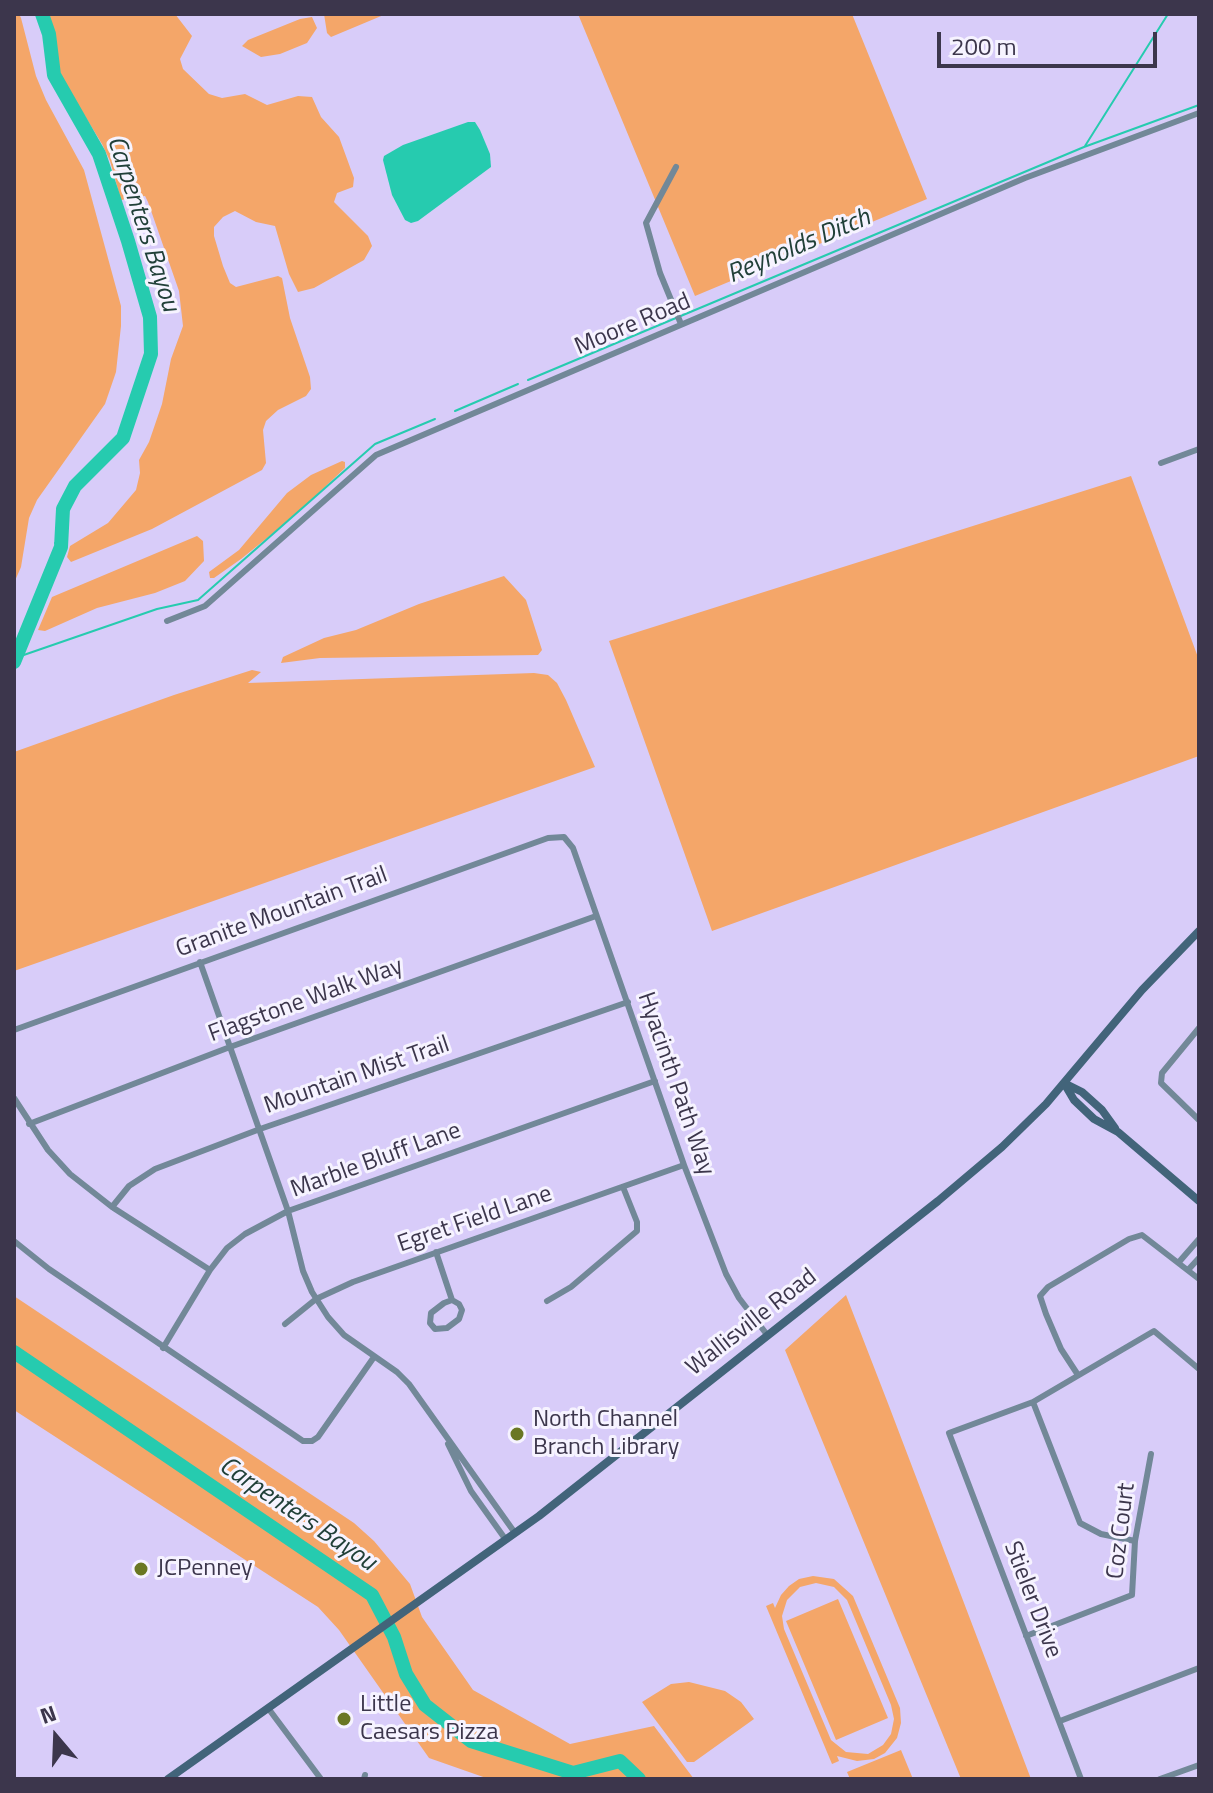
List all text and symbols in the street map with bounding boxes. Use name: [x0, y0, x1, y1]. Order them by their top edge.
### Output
scale bar: [941, 16, 1161, 66]
text: 200 m: [951, 28, 1017, 64]
water label: Carpenters Bayou: [99, 132, 185, 316]
water label: Reynolds Ditch: [723, 203, 875, 291]
street label: Moore Road: [571, 288, 695, 362]
street label: Granite Mountain Trail: [172, 861, 392, 965]
street label: Flagstone Walk Way: [205, 952, 407, 1050]
street label: Hyacinth Path Way: [630, 989, 720, 1179]
street label: Mountain Mist Trail: [261, 1031, 453, 1121]
street label: Marble Bluff Lane: [287, 1117, 465, 1205]
street label: Egret Field Lane: [394, 1180, 556, 1260]
street label: Wallisville Road: [681, 1263, 823, 1383]
place label: North Channel Branch Library: [533, 1406, 679, 1462]
marker: North Channel Branch Library: [508, 1425, 526, 1443]
water label: Carpenters Bayou: [213, 1451, 381, 1579]
street label: Coz Court: [1102, 1481, 1142, 1581]
street label: Stieler Drive: [997, 1538, 1067, 1662]
place label: JCPenney: [157, 1555, 253, 1583]
marker: JCPenney: [132, 1560, 150, 1578]
place label: Little Caesars Pizza: [360, 1691, 498, 1747]
text: N: [35, 1696, 61, 1733]
north arrow: [16, 1697, 96, 1777]
marker: Little Caesars Pizza: [335, 1710, 353, 1728]

